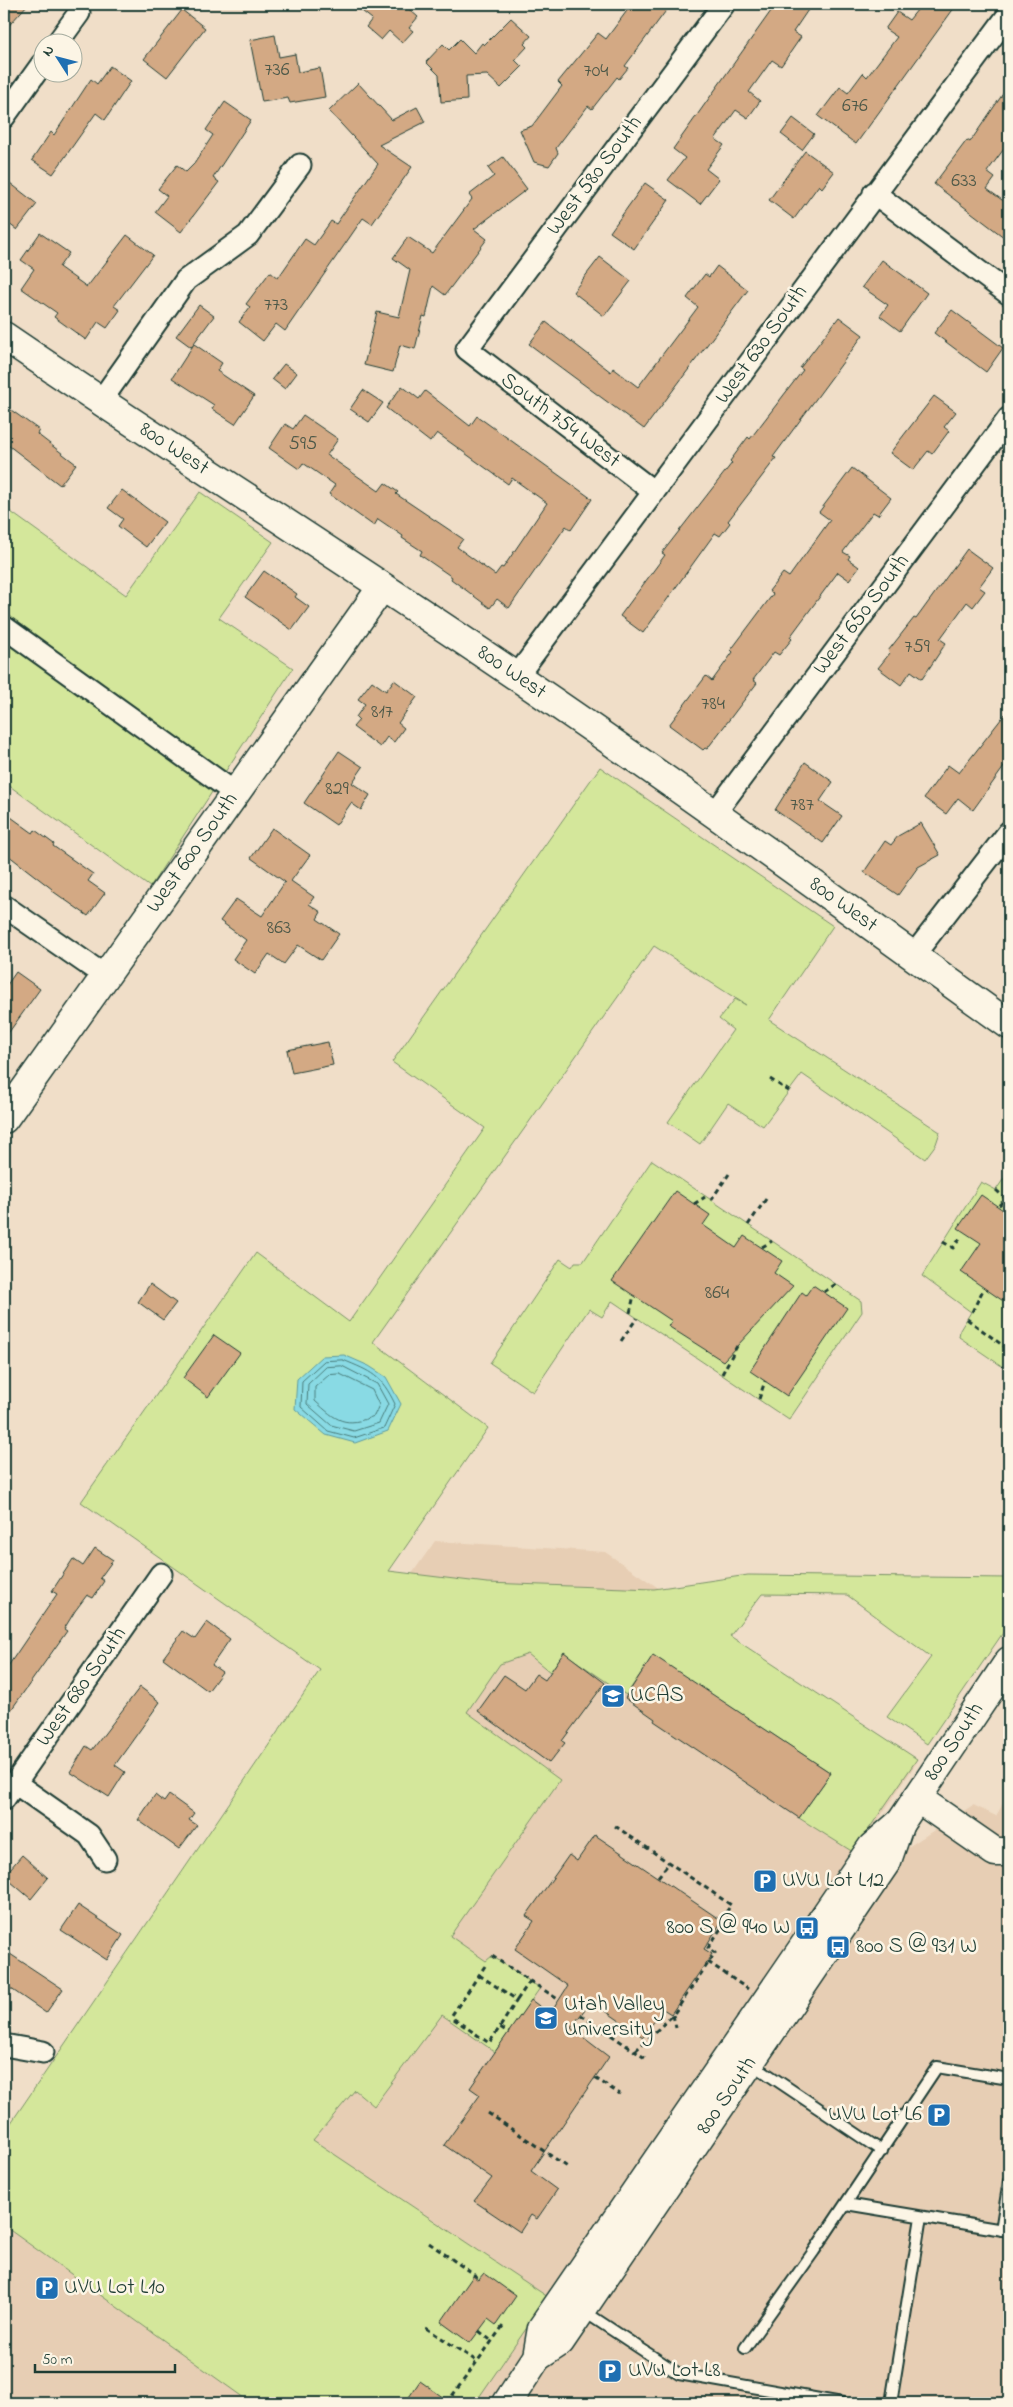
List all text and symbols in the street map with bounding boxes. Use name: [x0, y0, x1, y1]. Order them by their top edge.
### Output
north arrow: [32, 32, 82, 82]
text: N: [37, 41, 60, 61]
house number: 736: [264, 56, 290, 85]
house number: 704: [583, 57, 609, 86]
house number: 676: [842, 92, 868, 121]
street label: West 580 South: [539, 109, 651, 243]
house number: 633: [951, 167, 977, 196]
street label: West 630 South: [708, 279, 816, 411]
house number: 773: [264, 291, 288, 320]
street label: South 754 West: [493, 365, 627, 477]
street label: 800 West: [132, 414, 216, 485]
house number: 595: [289, 430, 317, 459]
street label: West 650 South: [806, 548, 918, 682]
house number: 759: [904, 633, 930, 662]
street label: 800 West: [470, 638, 553, 708]
house number: 784: [701, 690, 725, 719]
house number: 817: [371, 698, 393, 727]
house number: 829: [325, 775, 349, 804]
street label: West 600 South: [139, 786, 247, 920]
house number: 787: [790, 791, 814, 820]
street label: 800 West: [802, 870, 885, 942]
house number: 863: [267, 914, 291, 943]
house number: 864: [705, 1279, 729, 1308]
street label: West 680 South: [29, 1621, 135, 1753]
place label: UCAS: [630, 1680, 684, 1712]
school or university icon: UCAS: [600, 1683, 626, 1709]
street label: 800 South: [916, 1696, 993, 1788]
place label: UVU Lot L12: [782, 1865, 884, 1897]
parking icon: UVU Lot L12: [752, 1868, 778, 1894]
place label: 800 S @ 940 W: [666, 1912, 790, 1944]
bus stop icon: 800 S @ 940 W: [794, 1915, 820, 1941]
place label: 800 S @ 931 W: [856, 1931, 977, 1963]
bus stop icon: 800 S @ 931 W: [825, 1934, 851, 1960]
place label: Utah Valley University: [564, 1989, 665, 2047]
school or university icon: Utah Valley University: [533, 2005, 559, 2031]
street label: 800 South: [689, 2050, 765, 2142]
place label: UVU Lot L6: [828, 2099, 922, 2131]
parking icon: UVU Lot L6: [926, 2102, 952, 2128]
place label: UVU Lot L10: [64, 2272, 165, 2304]
parking icon: UVU Lot L10: [34, 2275, 60, 2301]
scale bar: [35, 2342, 175, 2374]
text: 50 m: [42, 2349, 73, 2371]
place label: UVU Lot L8: [628, 2355, 721, 2387]
parking icon: UVU Lot L8: [597, 2358, 623, 2384]

